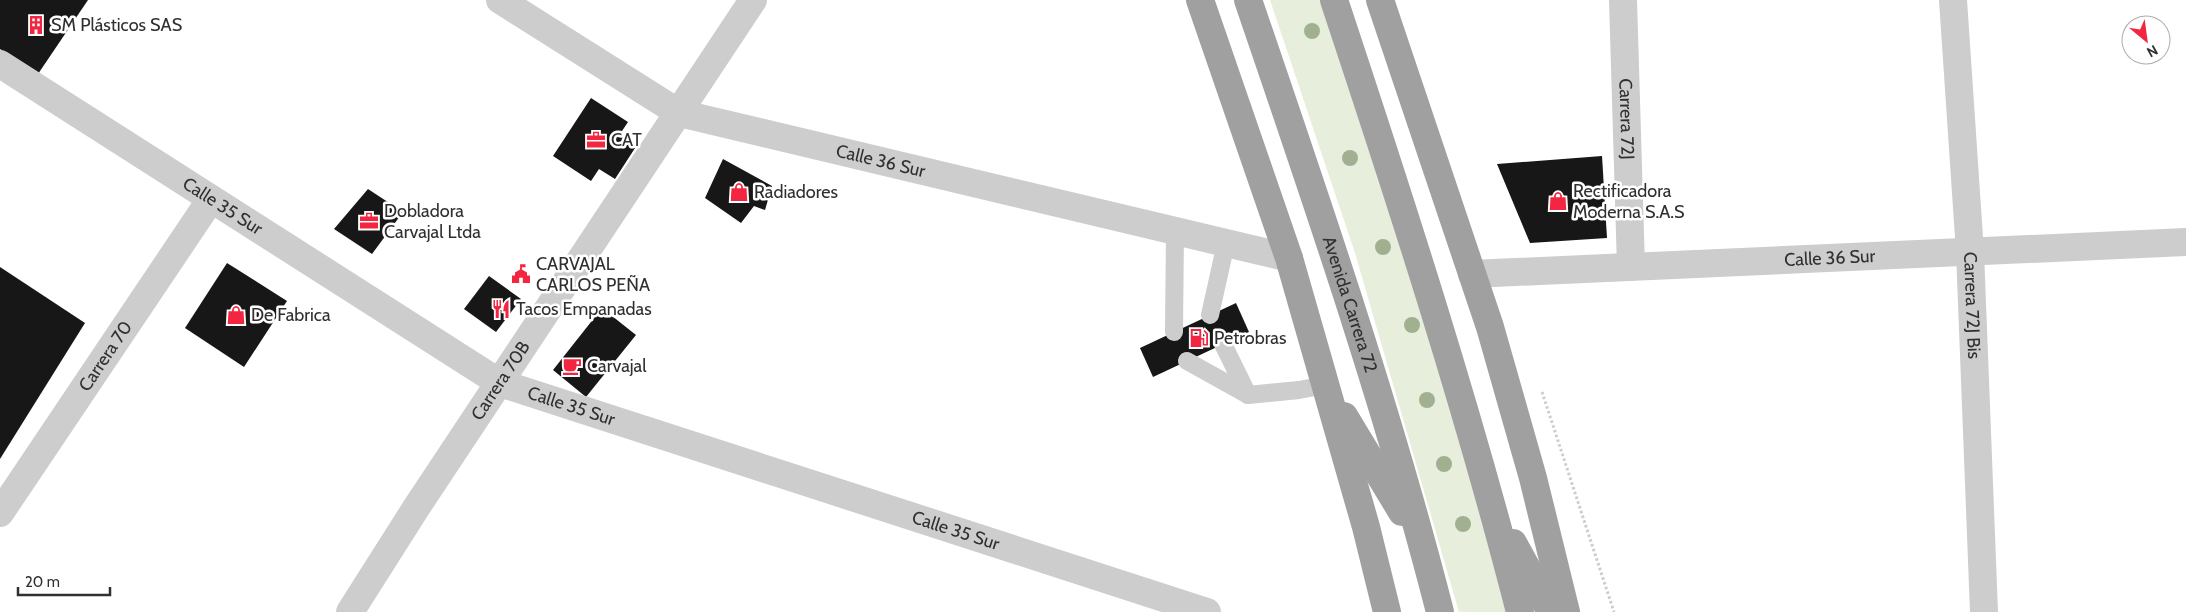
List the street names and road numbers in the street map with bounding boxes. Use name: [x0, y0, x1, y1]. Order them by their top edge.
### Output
street label: Carrera 72J: [1614, 78, 1639, 160]
street label: Calle 36 Sur: [834, 140, 928, 182]
street label: Calle 35 Sur: [178, 172, 267, 240]
street label: Avenida Carrera 72: [1318, 233, 1382, 375]
street label: Calle 36 Sur: [1784, 245, 1876, 271]
street label: Carrera 72J Bis: [1959, 251, 1985, 360]
street label: Carrera 70: [74, 317, 137, 395]
street label: Carrera 70B: [466, 337, 535, 424]
street label: Calle 35 Sur: [525, 382, 618, 431]
street label: Calle 35 Sur: [909, 506, 1002, 555]

